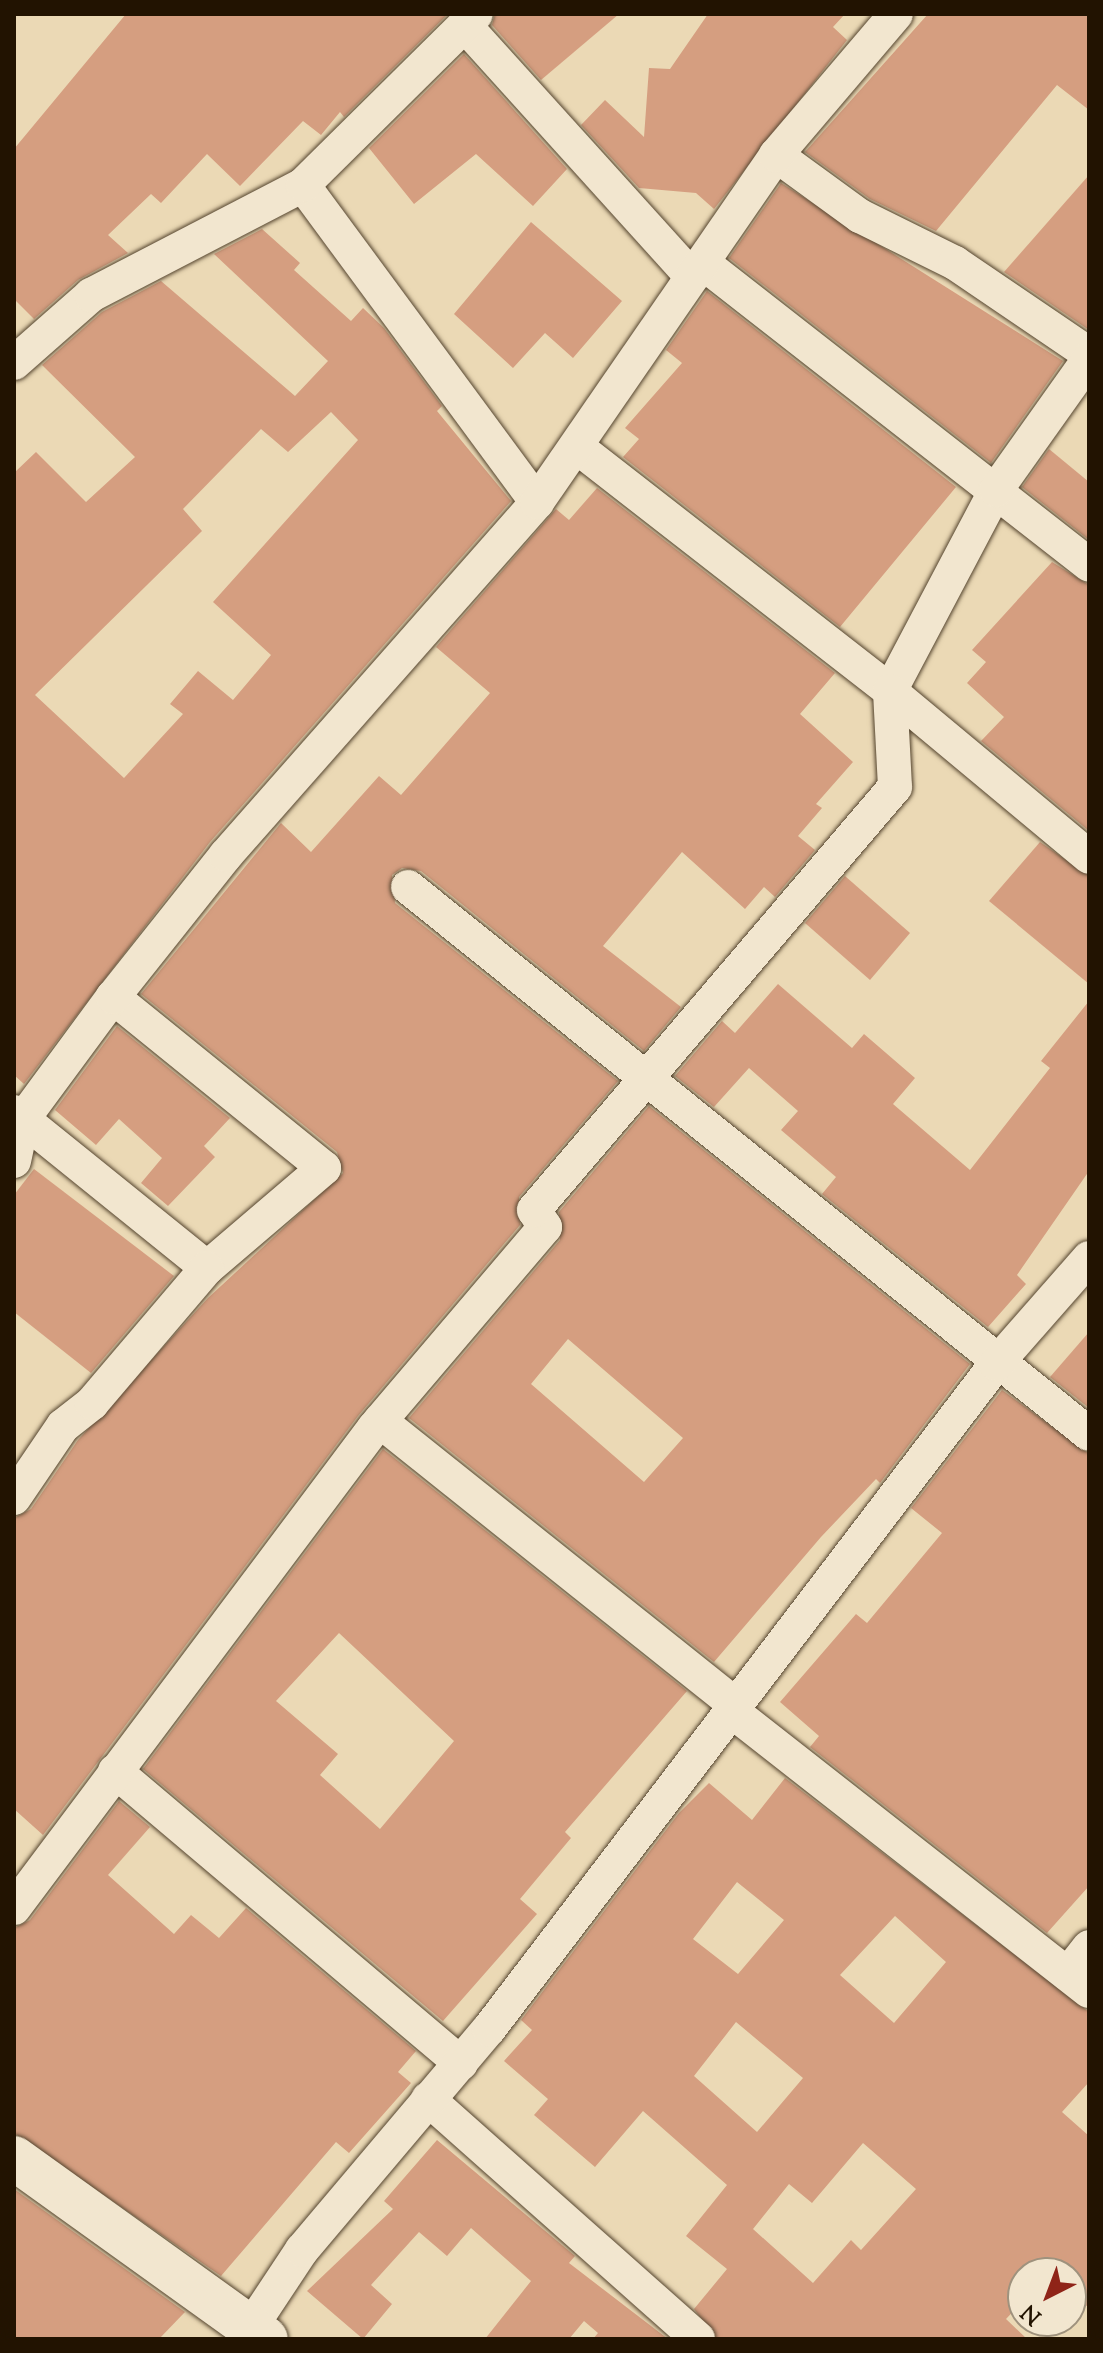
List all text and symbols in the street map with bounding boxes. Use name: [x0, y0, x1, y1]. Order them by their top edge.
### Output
north arrow: [1007, 2257, 1087, 2337]
text: N: [1015, 2296, 1050, 2331]

